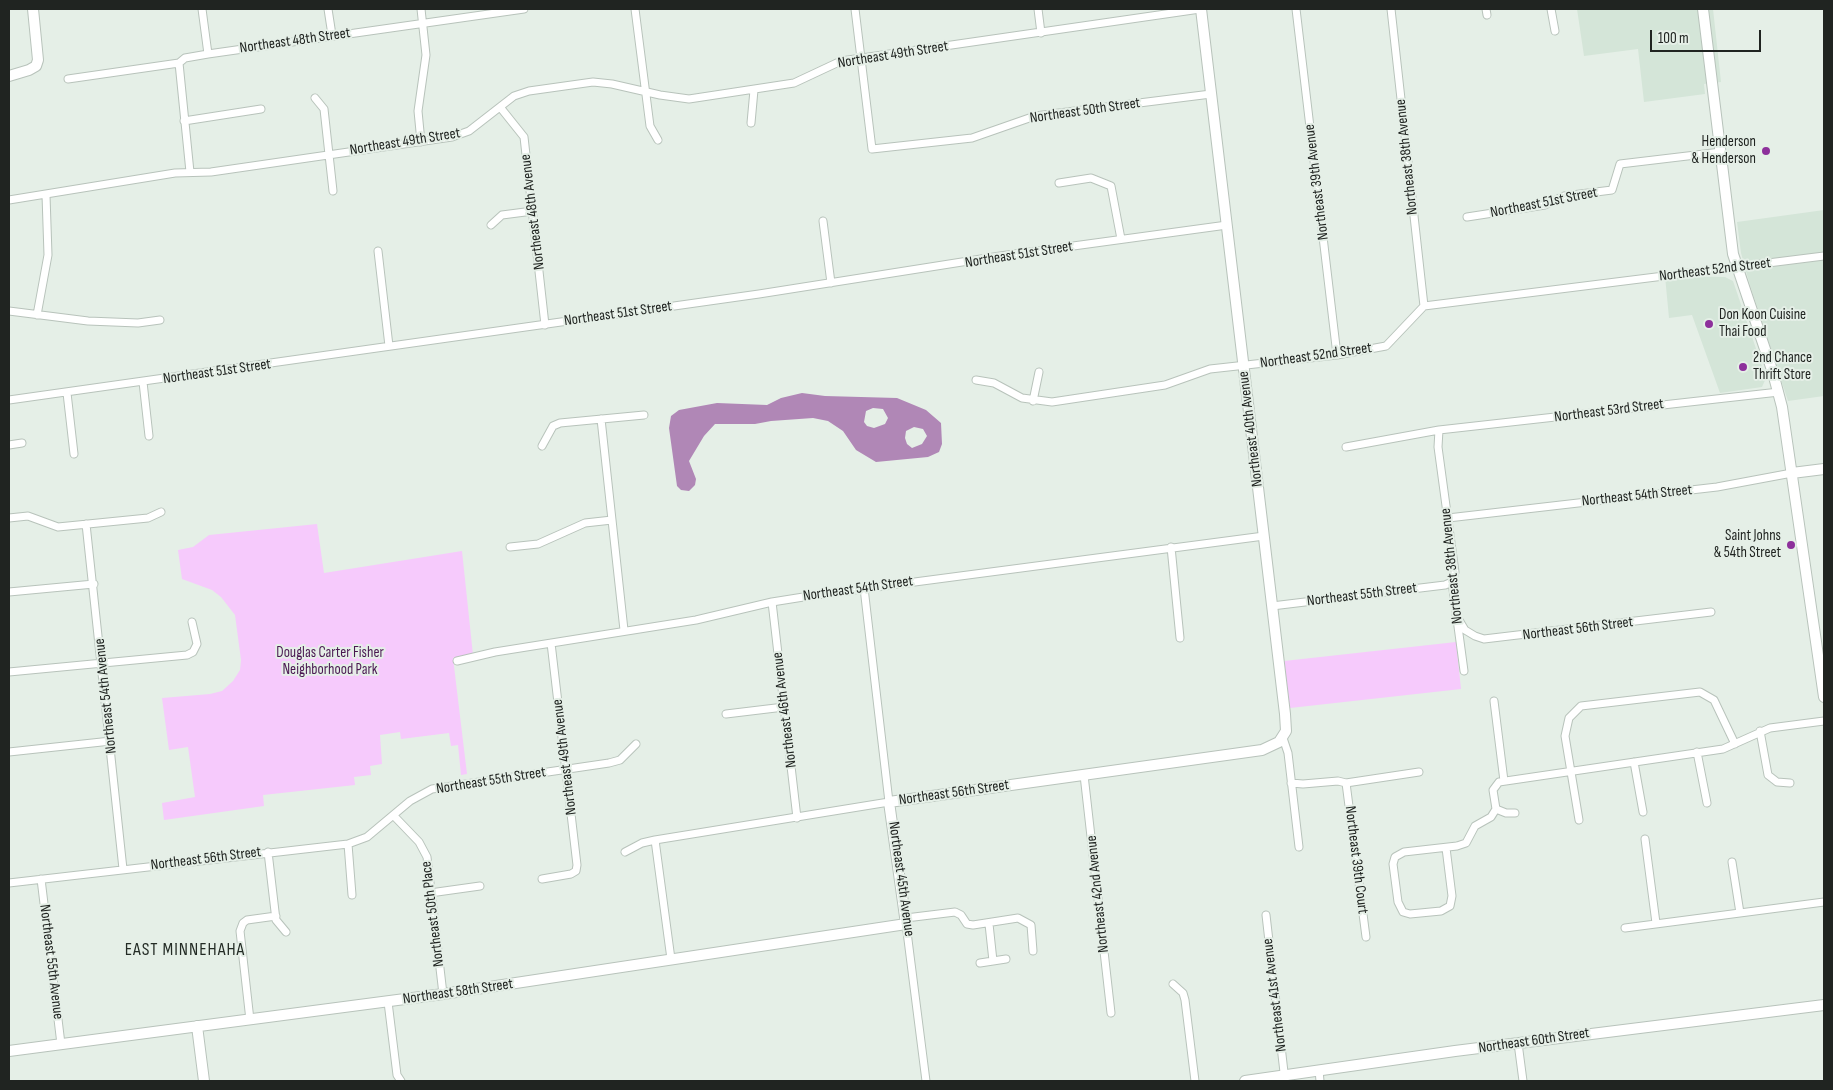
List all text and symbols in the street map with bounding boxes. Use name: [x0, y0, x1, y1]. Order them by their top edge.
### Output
scale bar: [1653, 20, 1764, 52]
street label: Northeast 48th Street: [239, 24, 351, 58]
text: 100 m: [1658, 29, 1689, 48]
street label: Northeast 49th Street: [836, 37, 950, 73]
street label: Northeast 50th Street: [1029, 94, 1141, 128]
street label: Northeast 38th Avenue: [1392, 98, 1422, 216]
street label: Northeast 39th Avenue: [1301, 123, 1333, 241]
street label: Northeast 49th Street: [348, 124, 462, 160]
place label: Henderson & Henderson: [1692, 133, 1756, 168]
marker: Henderson & Henderson: [1760, 145, 1772, 157]
street label: Northeast 48th Avenue: [517, 153, 549, 271]
street label: Northeast 51st Street: [1489, 184, 1599, 222]
street label: Northeast 51st Street: [964, 238, 1074, 272]
street label: Northeast 52nd Street: [1658, 254, 1772, 286]
street label: Northeast 51st Street: [563, 298, 673, 330]
place label: Don Koon Cuisine Thai Food: [1719, 306, 1806, 341]
marker: Don Koon Cuisine Thai Food: [1703, 318, 1715, 330]
street label: Northeast 52nd Street: [1259, 339, 1373, 373]
place label: 2nd Chance Thrift Store: [1753, 349, 1812, 384]
street label: Northeast 51st Street: [162, 356, 272, 388]
marker: 2nd Chance Thrift Store: [1737, 361, 1749, 373]
street label: Northeast 40th Avenue: [1235, 370, 1267, 488]
street label: Northeast 53rd Street: [1553, 395, 1665, 427]
street label: Northeast 54th Street: [1581, 481, 1693, 511]
street label: Northeast 38th Avenue: [1437, 507, 1467, 625]
place label: Saint Johns & 54th Street: [1714, 527, 1781, 562]
marker: Saint Johns & 54th Street: [1785, 539, 1797, 551]
street label: Northeast 54th Street: [802, 572, 914, 606]
street label: Northeast 55th Street: [1306, 579, 1418, 611]
street label: Northeast 56th Street: [1522, 613, 1634, 645]
street label: Northeast 54th Avenue: [91, 637, 121, 755]
park label: Douglas Carter Fisher Neighborhood Park: [276, 644, 384, 679]
street label: Northeast 46th Avenue: [769, 651, 801, 769]
street label: Northeast 49th Avenue: [549, 698, 581, 816]
street label: Northeast 55th Street: [435, 763, 547, 799]
street label: Northeast 56th Street: [898, 776, 1010, 810]
street label: Northeast 39th Court: [1340, 805, 1372, 915]
street label: Northeast 45th Avenue: [884, 820, 918, 938]
street label: Northeast 42nd Avenue: [1083, 835, 1113, 953]
street label: Northeast 56th Street: [150, 843, 262, 875]
street label: Northeast 50th Place: [418, 860, 448, 968]
street label: Northeast 55th Avenue: [35, 904, 67, 1020]
street label: Northeast 41st Avenue: [1259, 937, 1291, 1053]
district label: EAST MINNEHAHA: [123, 939, 247, 961]
street label: Northeast 58th Street: [402, 975, 514, 1009]
street label: Northeast 60th Street: [1477, 1024, 1591, 1058]

